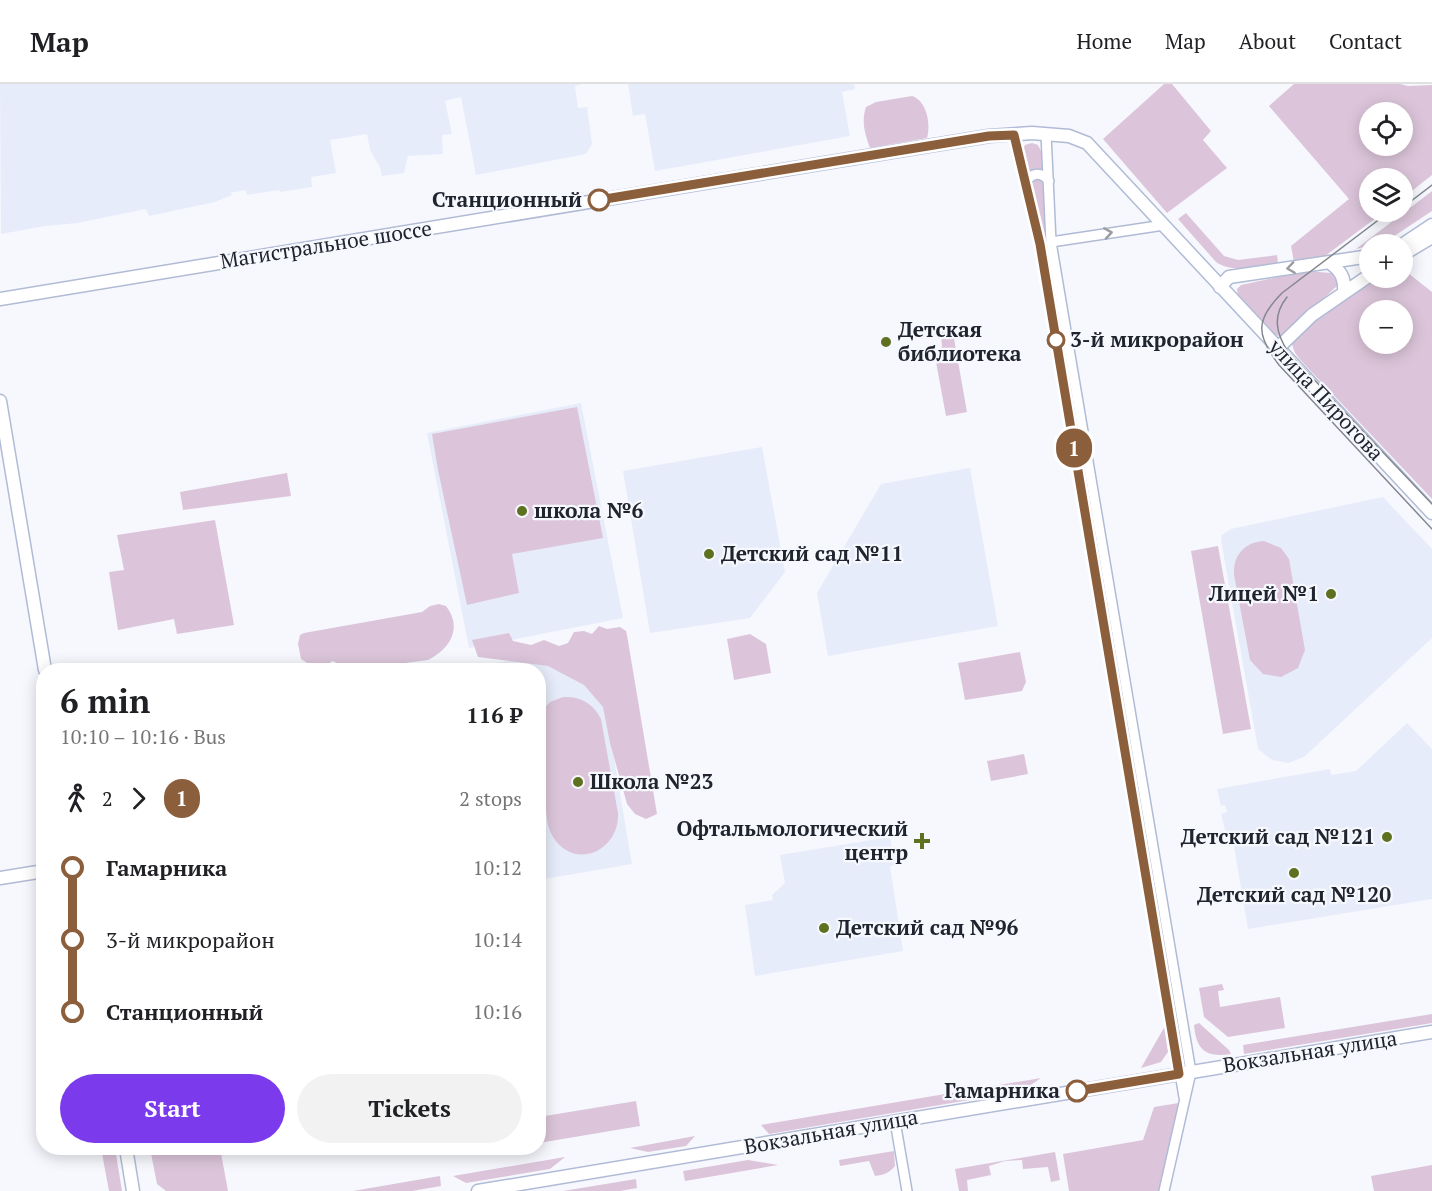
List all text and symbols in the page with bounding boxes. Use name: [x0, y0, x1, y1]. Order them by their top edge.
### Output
text: Map: [30, 23, 89, 60]
text: Home: [1076, 27, 1132, 55]
text: Map: [1165, 27, 1206, 55]
text: About: [1239, 27, 1296, 55]
text: Contact: [1329, 27, 1402, 55]
map controls: [1359, 102, 1413, 354]
button: locate: [1359, 102, 1413, 156]
button: layers: [1359, 168, 1413, 222]
place label: Станционный: [432, 185, 582, 213]
marker: Станционный: [588, 189, 610, 211]
street label: Магистральное шоссе: [218, 213, 434, 275]
one-way arrow: [1103, 228, 1112, 240]
button: +: [1359, 234, 1413, 288]
one-way arrow: [1286, 261, 1296, 274]
button: −: [1359, 300, 1413, 354]
place label: Детская библиотека: [898, 315, 1022, 367]
place label: 3-й микрорайон: [1070, 325, 1244, 353]
marker: 3-й микрорайон: [1047, 331, 1065, 349]
street label: улица Пирогова: [1262, 332, 1391, 466]
marker: Детская библиотека: [879, 335, 893, 349]
line badge: 1: [1054, 428, 1094, 468]
text: 1: [1068, 434, 1080, 462]
place label: школа №6: [534, 496, 644, 524]
marker: школа №6: [515, 504, 529, 518]
place label: Детский сад №11: [721, 539, 903, 567]
marker: Детский сад №11: [702, 547, 716, 561]
place label: Лицей №1: [1208, 579, 1319, 607]
marker: Лицей №1: [1324, 587, 1338, 601]
text: 6 min: [60, 679, 150, 722]
text: 116 ₽: [466, 700, 522, 729]
text: 10:10 – 10:16 · Bus: [60, 723, 226, 750]
place label: Школа №23: [590, 767, 713, 795]
marker: Школа №23: [571, 775, 585, 789]
icon: walk: [60, 782, 93, 815]
icon: forward: [122, 782, 155, 815]
text: 1: [176, 784, 188, 812]
text: 2: [102, 785, 113, 812]
text: 2 stops: [459, 785, 522, 812]
place label: Офтальмологический центр: [676, 814, 908, 866]
place label: Детский сад №121: [1181, 822, 1375, 850]
marker: Детский сад №121: [1380, 830, 1394, 844]
marker: Офтальмологический центр: [913, 832, 931, 850]
text: Гамарника: [106, 853, 227, 882]
text: 10:12: [473, 854, 522, 881]
marker: Детский сад №120: [1287, 866, 1301, 880]
place label: Детский сад №120: [1197, 880, 1391, 908]
place label: Детский сад №96: [836, 913, 1018, 941]
marker: Детский сад №96: [817, 921, 831, 935]
text: 3-й микрорайон: [106, 925, 275, 954]
text: 10:14: [473, 926, 522, 953]
text: Станционный: [106, 997, 263, 1026]
text: 10:16: [473, 998, 522, 1025]
street label: Вокзальная улица: [1221, 1023, 1399, 1079]
button: Start: [60, 1074, 285, 1143]
button: Tickets: [297, 1074, 522, 1143]
place label: Гамарника: [944, 1076, 1060, 1104]
marker: Гамарника: [1066, 1080, 1088, 1102]
street label: Вокзальная улица: [742, 1102, 920, 1160]

